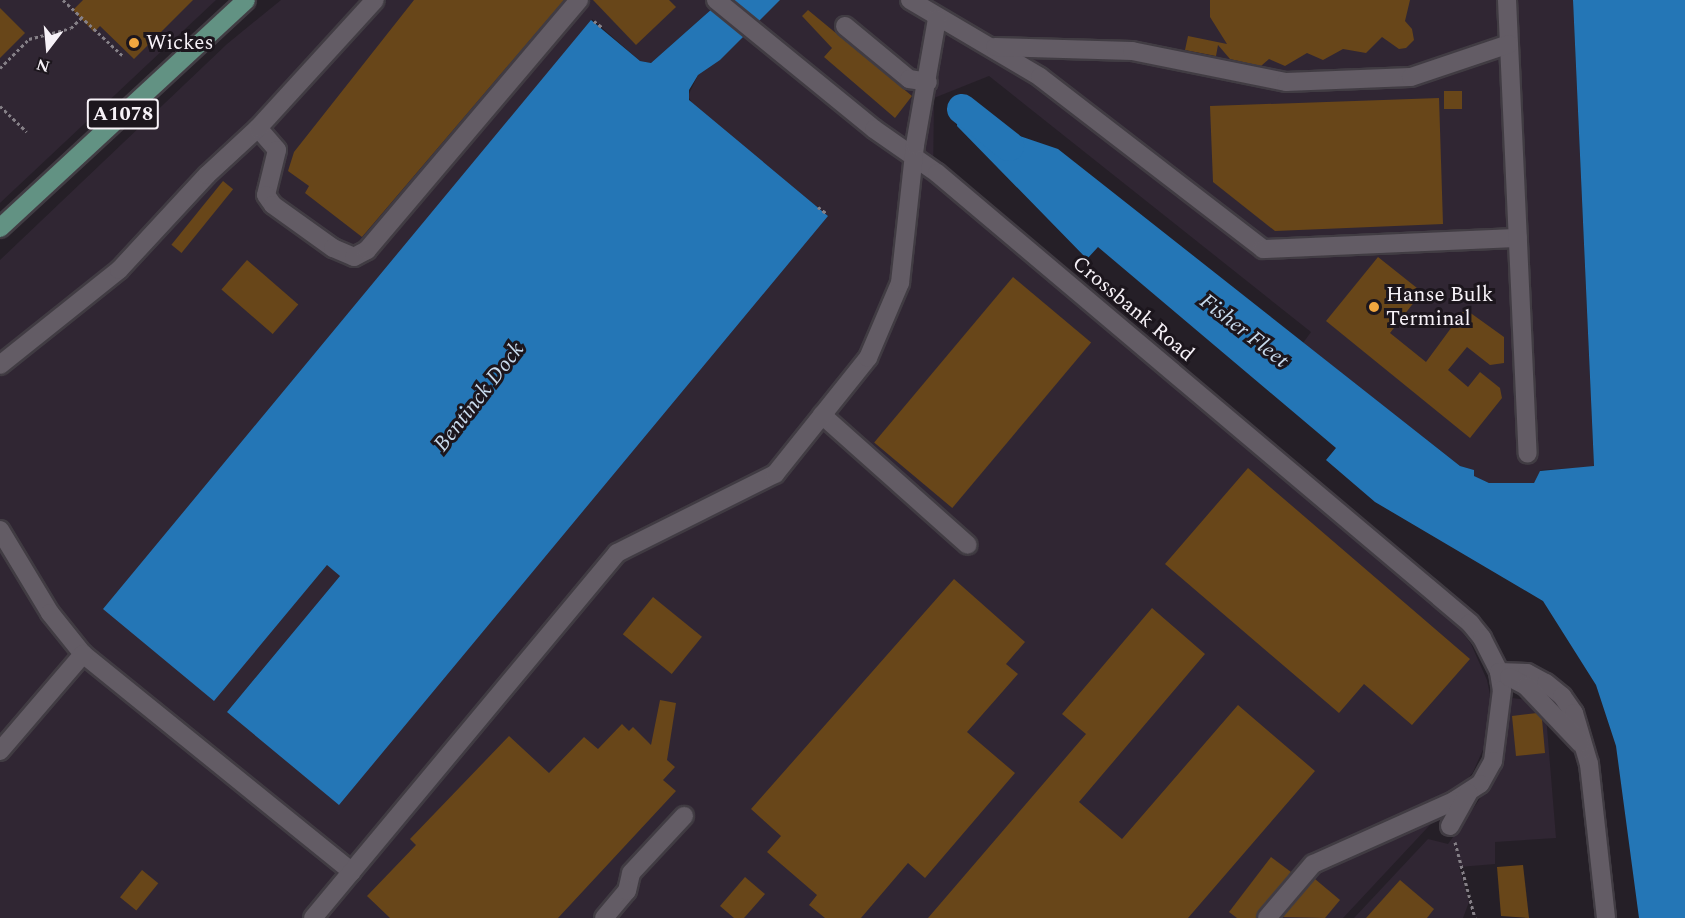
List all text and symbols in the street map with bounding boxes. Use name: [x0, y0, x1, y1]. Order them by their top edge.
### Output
north arrow: [18, 18, 78, 78]
place label: Wickes: [146, 30, 214, 56]
marker: Wickes: [127, 36, 141, 50]
text: N: [33, 52, 53, 79]
road number: A1078: [86, 97, 160, 131]
street label: Crossbank Road: [1067, 251, 1199, 367]
place label: Hanse Bulk Terminal: [1386, 282, 1493, 332]
water label: Fisher Fleet: [1194, 288, 1294, 374]
marker: Hanse Bulk Terminal: [1367, 300, 1381, 314]
water label: Bentinck Dock: [428, 337, 530, 457]

